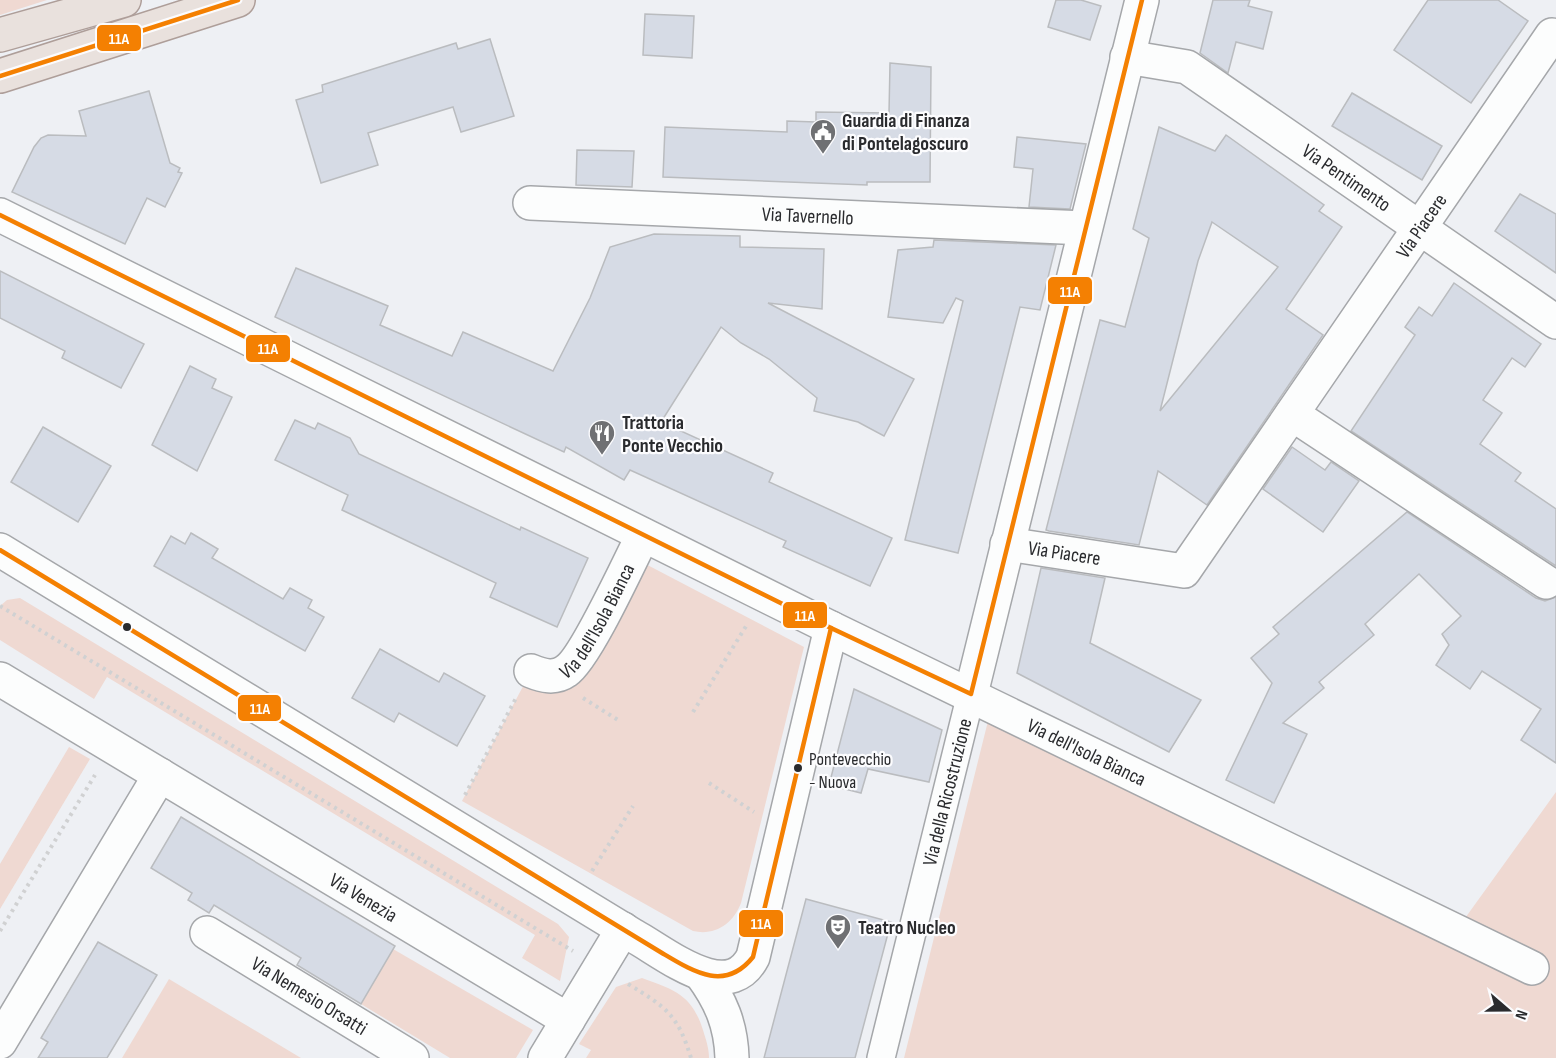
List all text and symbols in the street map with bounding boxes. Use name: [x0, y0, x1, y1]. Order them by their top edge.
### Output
line badge: 11A: [96, 24, 142, 52]
text: 11A: [109, 30, 130, 49]
place label: Guardia di Finanza di Pontelagoscuro: [842, 109, 970, 156]
public building icon: Guardia di Finanza di Pontelagoscuro: [808, 117, 838, 155]
street label: Via Pentimento: [1297, 139, 1395, 217]
street label: Via Piacere: [1391, 189, 1452, 263]
street label: Via Tavernello: [761, 202, 854, 231]
line badge: 11A: [1047, 276, 1093, 305]
text: 11A: [1060, 283, 1081, 302]
line badge: 11A: [245, 334, 291, 363]
text: 11A: [258, 340, 279, 359]
place label: Trattoria Ponte Vecchio: [622, 411, 723, 458]
restaurant icon: Trattoria Ponte Vecchio: [587, 418, 617, 456]
street label: Via Piacere: [1026, 536, 1102, 571]
street label: Via dell'Isola Bianca: [555, 560, 640, 685]
line badge: 11A: [782, 601, 828, 629]
text: 11A: [795, 607, 816, 626]
unlabelled marker: [121, 621, 133, 633]
line badge: 11A: [237, 694, 282, 722]
text: 11A: [250, 700, 271, 719]
street label: Via dell'Isola Bianca: [1023, 714, 1149, 792]
street label: Via della Ricostruzione: [918, 716, 977, 868]
place label: Pontevecchio - Nuova: [809, 749, 891, 793]
marker: Pontevecchio - Nuova: [792, 762, 804, 774]
street label: Via Venezia: [325, 868, 401, 928]
line badge: 11A: [738, 909, 784, 938]
theatre icon: Teatro Nucleo: [823, 912, 853, 950]
text: 11A: [751, 915, 772, 934]
place label: Teatro Nucleo: [858, 916, 956, 940]
street label: Via Nemesio Orsatti: [247, 952, 371, 1041]
north arrow: [1478, 980, 1538, 1040]
text: N: [1510, 1007, 1531, 1022]

